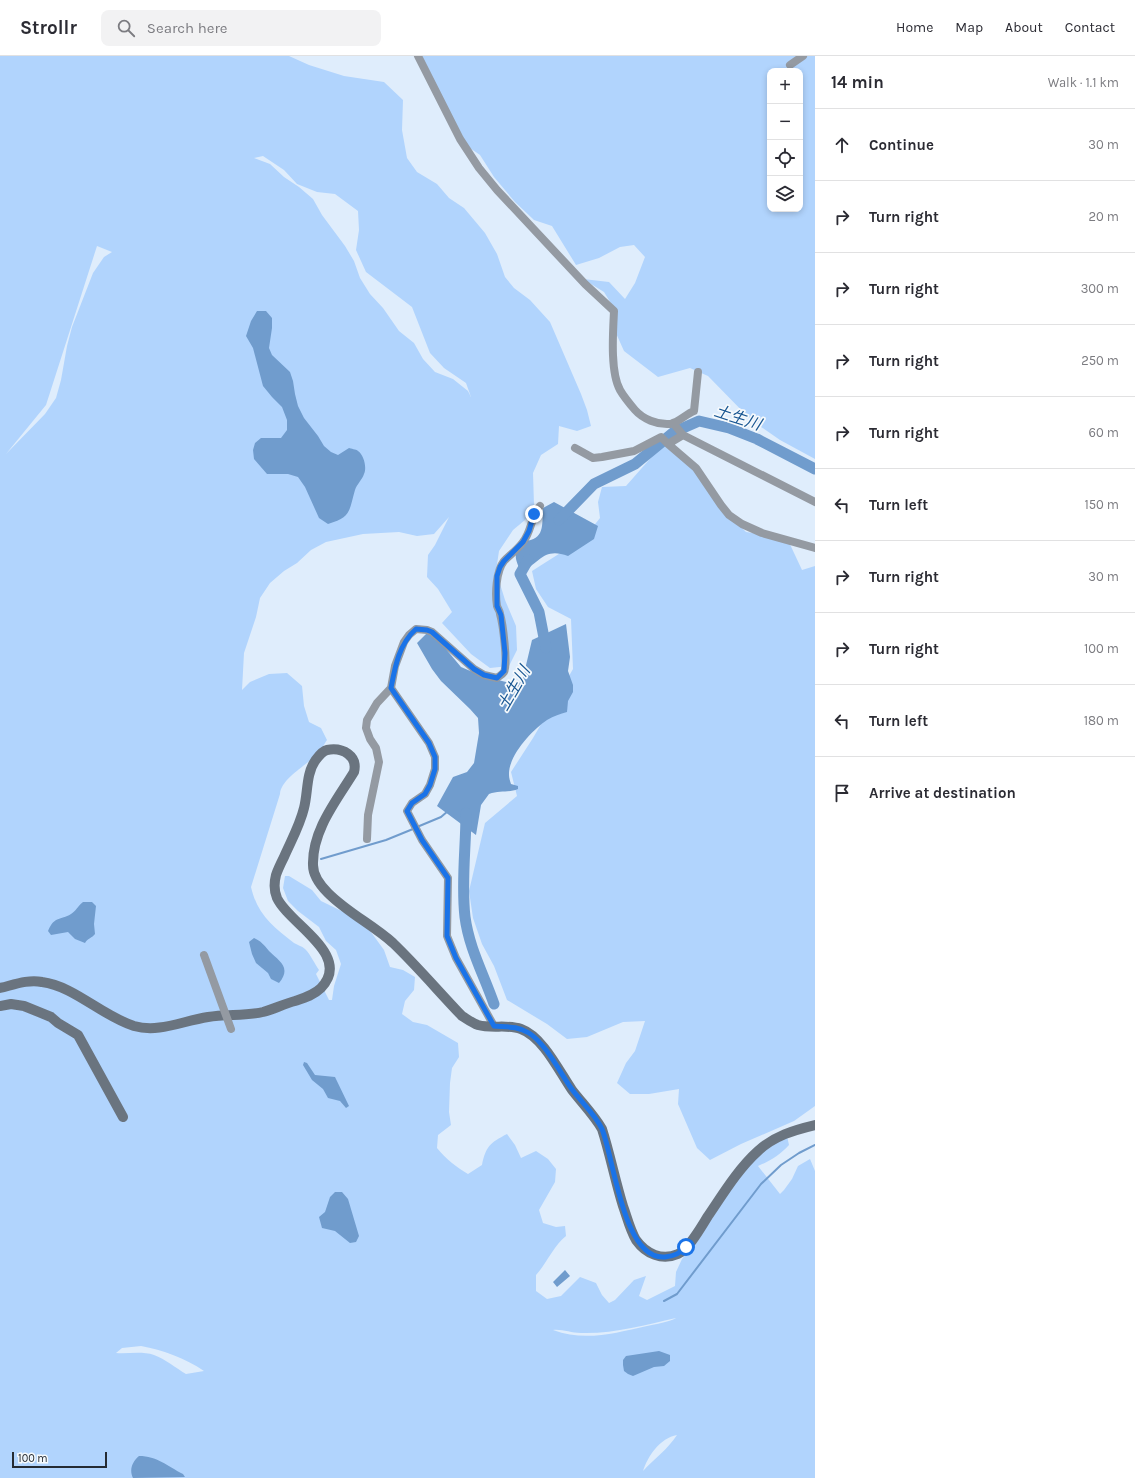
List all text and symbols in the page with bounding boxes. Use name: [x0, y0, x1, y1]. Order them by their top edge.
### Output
search box: [101, 10, 381, 46]
text: Strollr: [20, 17, 77, 39]
icon: search: [115, 17, 137, 39]
text: Search here: [147, 19, 228, 37]
text: Home: [896, 19, 933, 36]
text: Map: [955, 19, 983, 36]
text: About: [1005, 19, 1043, 36]
text: Contact: [1065, 19, 1115, 36]
map controls: [767, 68, 803, 212]
button: +: [767, 68, 803, 104]
text: 14 min: [831, 72, 884, 92]
text: Walk · 1.1 km: [1048, 75, 1119, 90]
button: −: [767, 104, 803, 140]
icon: ahead: [831, 134, 853, 156]
text: Continue: [869, 136, 934, 154]
text: 30 m: [1088, 137, 1119, 152]
button: locate: [767, 140, 803, 176]
button: layers: [767, 176, 803, 212]
icon: right: [831, 206, 853, 228]
text: Turn right: [869, 208, 939, 226]
text: 20 m: [1089, 209, 1119, 224]
icon: right: [831, 278, 853, 300]
text: Turn right: [869, 280, 939, 298]
text: 300 m: [1081, 281, 1119, 296]
icon: right: [831, 350, 853, 372]
text: Turn right: [869, 352, 939, 370]
text: 250 m: [1081, 353, 1119, 368]
water label: 土生川: [712, 401, 766, 435]
icon: right: [831, 422, 853, 444]
text: Turn right: [869, 424, 939, 442]
text: 60 m: [1089, 425, 1119, 440]
icon: left: [831, 494, 853, 516]
text: Turn left: [869, 496, 928, 514]
text: 150 m: [1084, 497, 1119, 512]
route end: [525, 505, 543, 523]
icon: right: [831, 566, 853, 588]
text: Turn right: [869, 568, 939, 586]
text: 30 m: [1088, 569, 1119, 584]
icon: right: [831, 638, 853, 660]
text: Turn right: [869, 640, 939, 658]
text: 100 m: [1084, 641, 1119, 656]
water label: 土生川: [493, 661, 535, 714]
icon: left: [831, 710, 853, 732]
text: Turn left: [869, 712, 928, 730]
text: 180 m: [1084, 713, 1119, 728]
icon: arrive: [831, 782, 853, 804]
text: Arrive at destination: [869, 784, 1016, 802]
route start: [677, 1238, 695, 1256]
scale bar: [12, 1450, 107, 1469]
text: 100 m: [18, 1452, 48, 1465]

